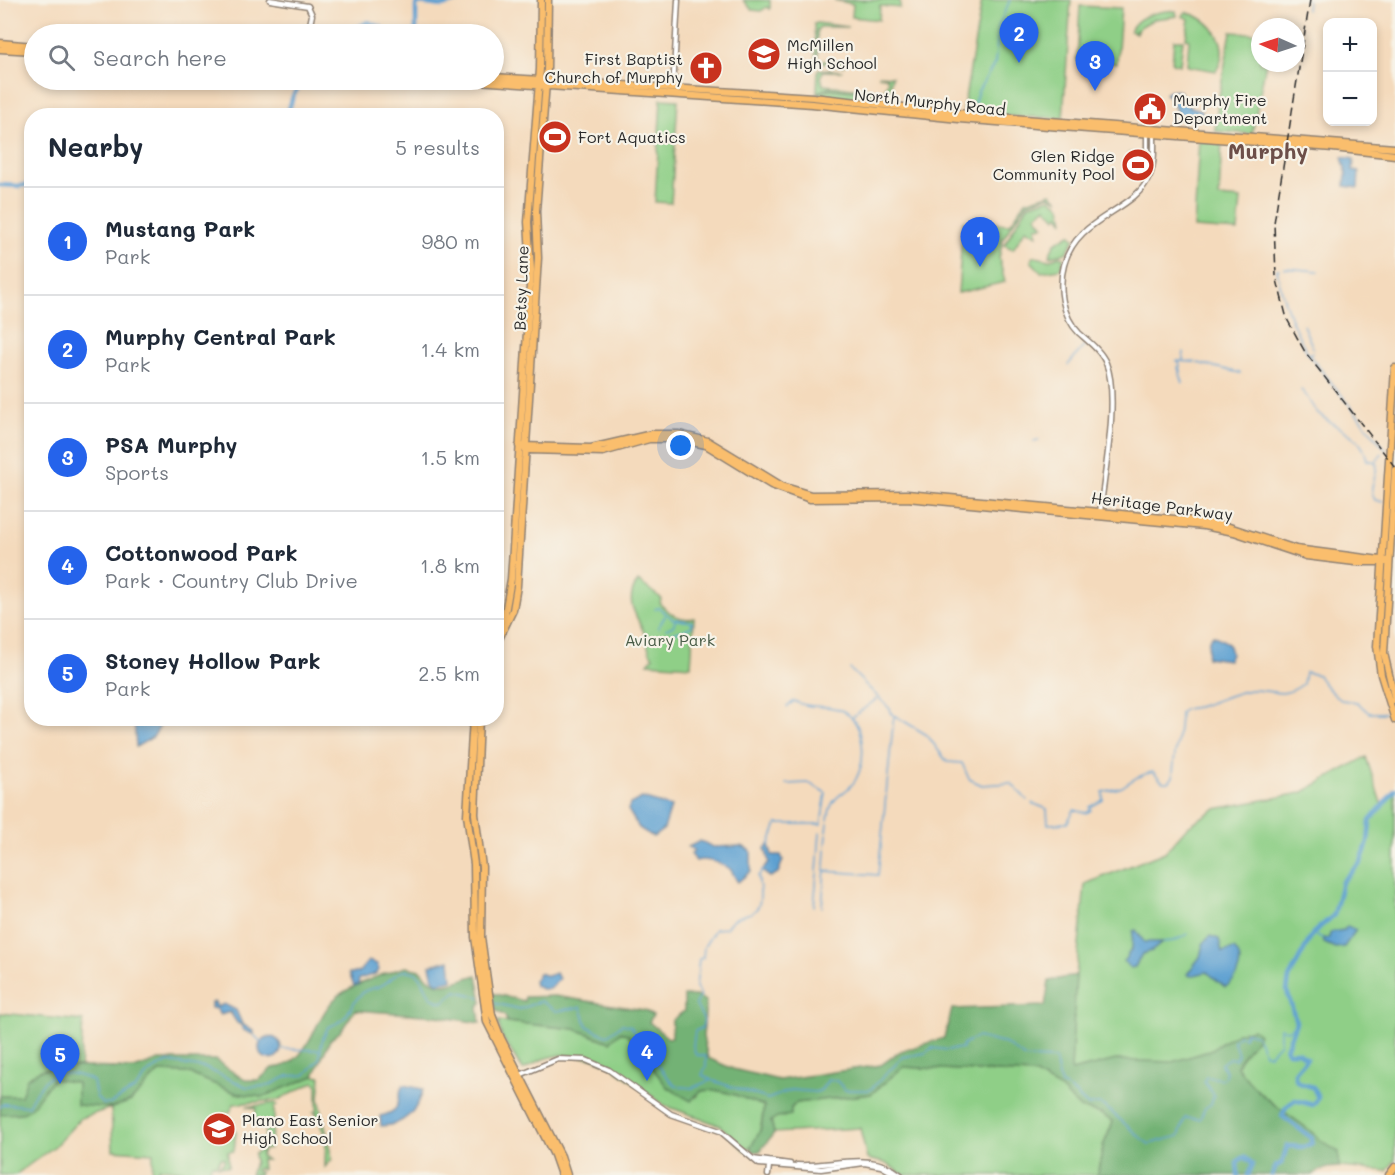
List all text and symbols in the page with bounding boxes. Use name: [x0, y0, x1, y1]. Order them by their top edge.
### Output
pin: 2: [1000, 14, 1038, 63]
north arrow: [1251, 18, 1305, 72]
map controls: [1323, 18, 1377, 126]
button: +: [1323, 18, 1377, 72]
search box: [24, 24, 504, 90]
place label: McMillen High School: [787, 34, 877, 73]
school or university icon: McMillen High School: [746, 36, 782, 72]
icon: search: [45, 41, 78, 74]
pin: 3: [1076, 42, 1114, 91]
text: Search here: [93, 43, 227, 72]
place label: First Baptist Church of Murphy: [545, 48, 683, 87]
church icon: First Baptist Church of Murphy: [688, 50, 724, 86]
button: −: [1323, 72, 1377, 126]
street label: North Murphy Road: [853, 83, 1007, 120]
place label: Murphy Fire Department: [1173, 89, 1267, 128]
public building icon: Murphy Fire Department: [1132, 91, 1168, 127]
sports icon: Fort Aquatics: [537, 119, 573, 155]
place label: Fort Aquatics: [578, 126, 686, 147]
text: Nearby: [48, 130, 143, 164]
text: 5 results: [395, 134, 480, 160]
district label: Murphy: [1228, 136, 1308, 165]
place label: Glen Ridge Community Pool: [993, 145, 1115, 184]
sports icon: Glen Ridge Community Pool: [1120, 147, 1156, 183]
text: Mustang Park: [105, 214, 255, 243]
pin: 1: [960, 218, 1000, 267]
text: 1: [63, 228, 72, 254]
text: 980 m: [421, 228, 480, 254]
text: Park: [105, 243, 150, 269]
street label: Betsy Lane: [509, 245, 532, 331]
text: Murphy Central Park: [105, 322, 336, 351]
text: 2: [62, 336, 73, 362]
text: 1.4 km: [420, 336, 480, 362]
text: Park: [105, 351, 150, 377]
text: PSA Murphy: [105, 430, 238, 459]
your location: [666, 431, 695, 460]
text: 3: [62, 444, 74, 470]
text: 1.5 km: [421, 444, 480, 470]
text: Sports: [105, 459, 169, 485]
street label: Heritage Parkway: [1090, 486, 1234, 525]
text: Cottonwood Park: [105, 538, 298, 567]
text: 4: [61, 552, 74, 578]
text: 1.8 km: [420, 552, 480, 578]
text: Park · Country Club Drive: [105, 567, 358, 593]
park label: Aviary Park: [625, 629, 715, 650]
text: Stoney Hollow Park: [105, 646, 321, 675]
text: 5: [62, 660, 73, 686]
text: 2.5 km: [418, 660, 480, 686]
text: Park: [105, 675, 150, 701]
pin: 4: [628, 1032, 666, 1081]
pin: 5: [40, 1034, 80, 1084]
place label: Plano East Senior High School: [242, 1109, 379, 1148]
school or university icon: Plano East Senior High School: [201, 1111, 237, 1147]

